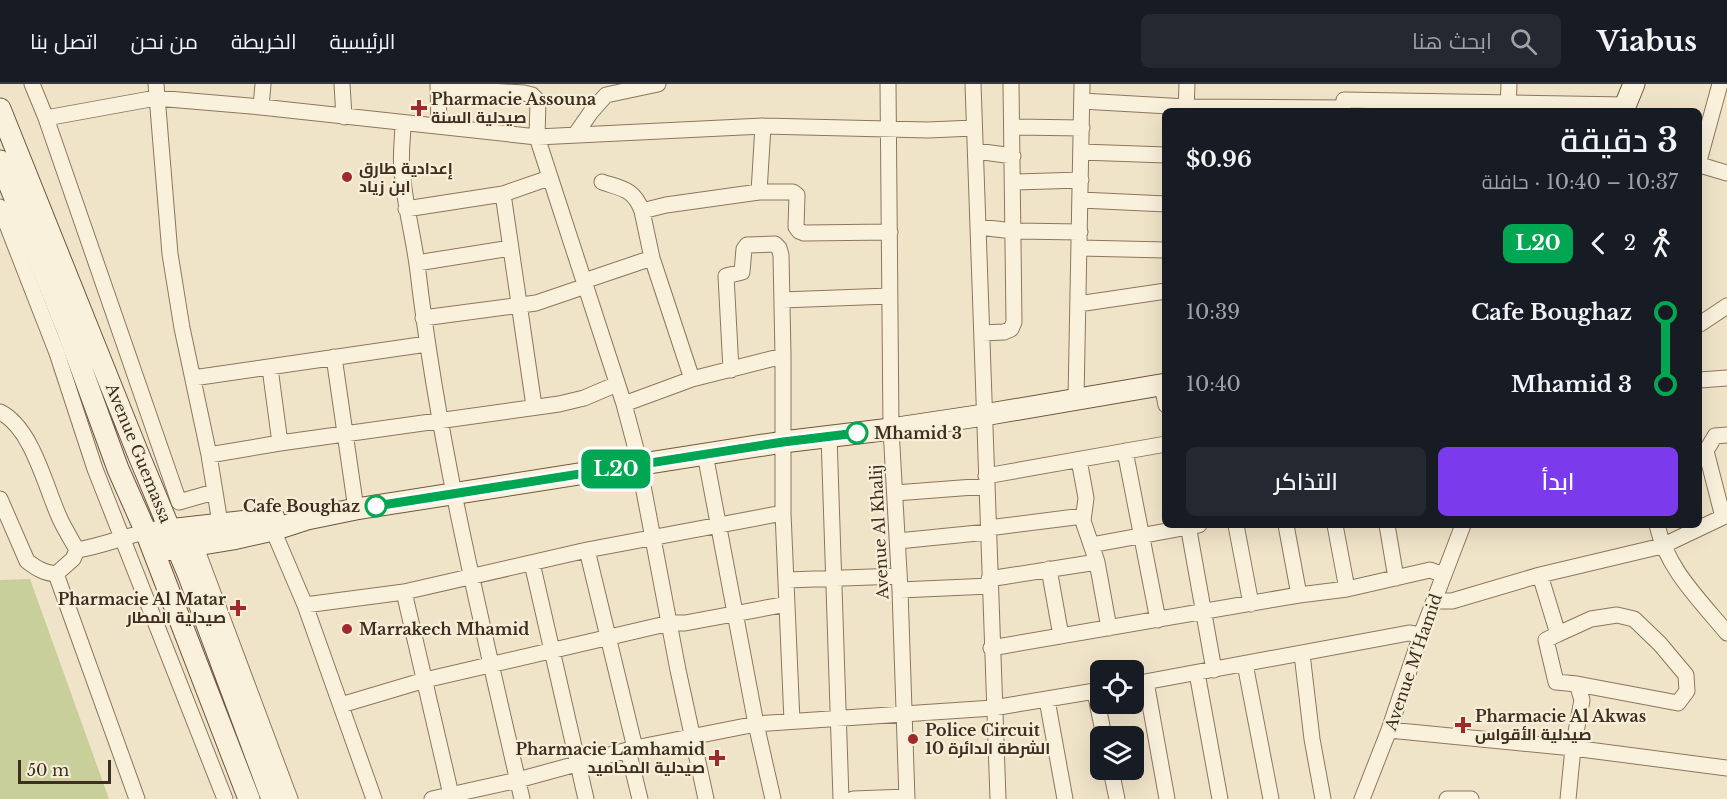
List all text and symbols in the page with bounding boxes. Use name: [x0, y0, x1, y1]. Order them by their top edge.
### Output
search box: [1141, 14, 1561, 68]
text: Viabus: [1597, 24, 1697, 59]
icon: search: [1507, 25, 1540, 58]
text: ابحث هنا: [1412, 28, 1492, 55]
text: اتصل بنا: [30, 29, 98, 55]
text: من نحن: [131, 29, 198, 55]
text: الخريطة: [231, 29, 297, 55]
text: الرئيسية: [330, 29, 395, 55]
place label: Pharmacie Assouna صيدلية السنة: [431, 89, 596, 127]
marker: Pharmacie Assouna صيدلية السنة: [412, 101, 426, 115]
text: 3 دقيقة: [1560, 120, 1678, 161]
text: $0.96: [1186, 146, 1252, 173]
place label: إعدادية طارق ابن زياد: [359, 158, 453, 196]
marker: إعدادية طارق ابن زياد: [340, 170, 354, 184]
text: 10:37 – 10:40 · حافلة: [1482, 170, 1678, 194]
icon: back: [1582, 227, 1615, 260]
icon: walk: [1645, 227, 1678, 260]
text: L20: [1515, 230, 1561, 256]
text: 2: [1624, 231, 1636, 255]
text: Cafe Boughaz: [1471, 299, 1632, 326]
text: 10:39: [1186, 300, 1240, 324]
text: Mhamid 3: [1511, 371, 1632, 398]
text: 10:40: [1186, 372, 1241, 396]
street label: Avenue Guemassa: [101, 379, 176, 526]
marker: Mhamid 3: [846, 422, 868, 444]
place label: Mhamid 3: [874, 423, 962, 443]
button: التذاكر: [1186, 447, 1426, 516]
button: ابدأ: [1438, 447, 1678, 516]
line badge: L20: [582, 450, 650, 488]
text: L20: [593, 456, 639, 482]
street label: Avenue Al Khalij: [865, 464, 893, 601]
marker: Cafe Boughaz: [365, 495, 387, 517]
place label: Cafe Boughaz: [243, 496, 360, 516]
place label: Pharmacie Al Matar صيدلية المطار: [58, 589, 226, 627]
street label: Avenue M'Hamid: [1380, 591, 1446, 734]
marker: Pharmacie Al Matar صيدلية المطار: [231, 601, 245, 615]
place label: Marrakech Mhamid: [359, 619, 529, 639]
marker: Marrakech Mhamid: [340, 622, 354, 636]
map controls: [1090, 660, 1144, 780]
button: locate: [1090, 660, 1144, 714]
place label: Pharmacie Al Akwas صيدلية الأقواس: [1475, 706, 1646, 744]
marker: Pharmacie Al Akwas صيدلية الأقواس: [1456, 718, 1470, 732]
place label: Police Circuit 10 الشرطة الدائرة: [925, 720, 1050, 758]
button: layers: [1090, 726, 1144, 780]
marker: Police Circuit 10 الشرطة الدائرة: [906, 732, 920, 746]
place label: Pharmacie Lamhamid صيدلية المحاميد: [516, 739, 705, 777]
marker: Pharmacie Lamhamid صيدلية المحاميد: [710, 751, 724, 765]
scale bar: [18, 757, 111, 784]
text: 50 m: [27, 760, 69, 780]

